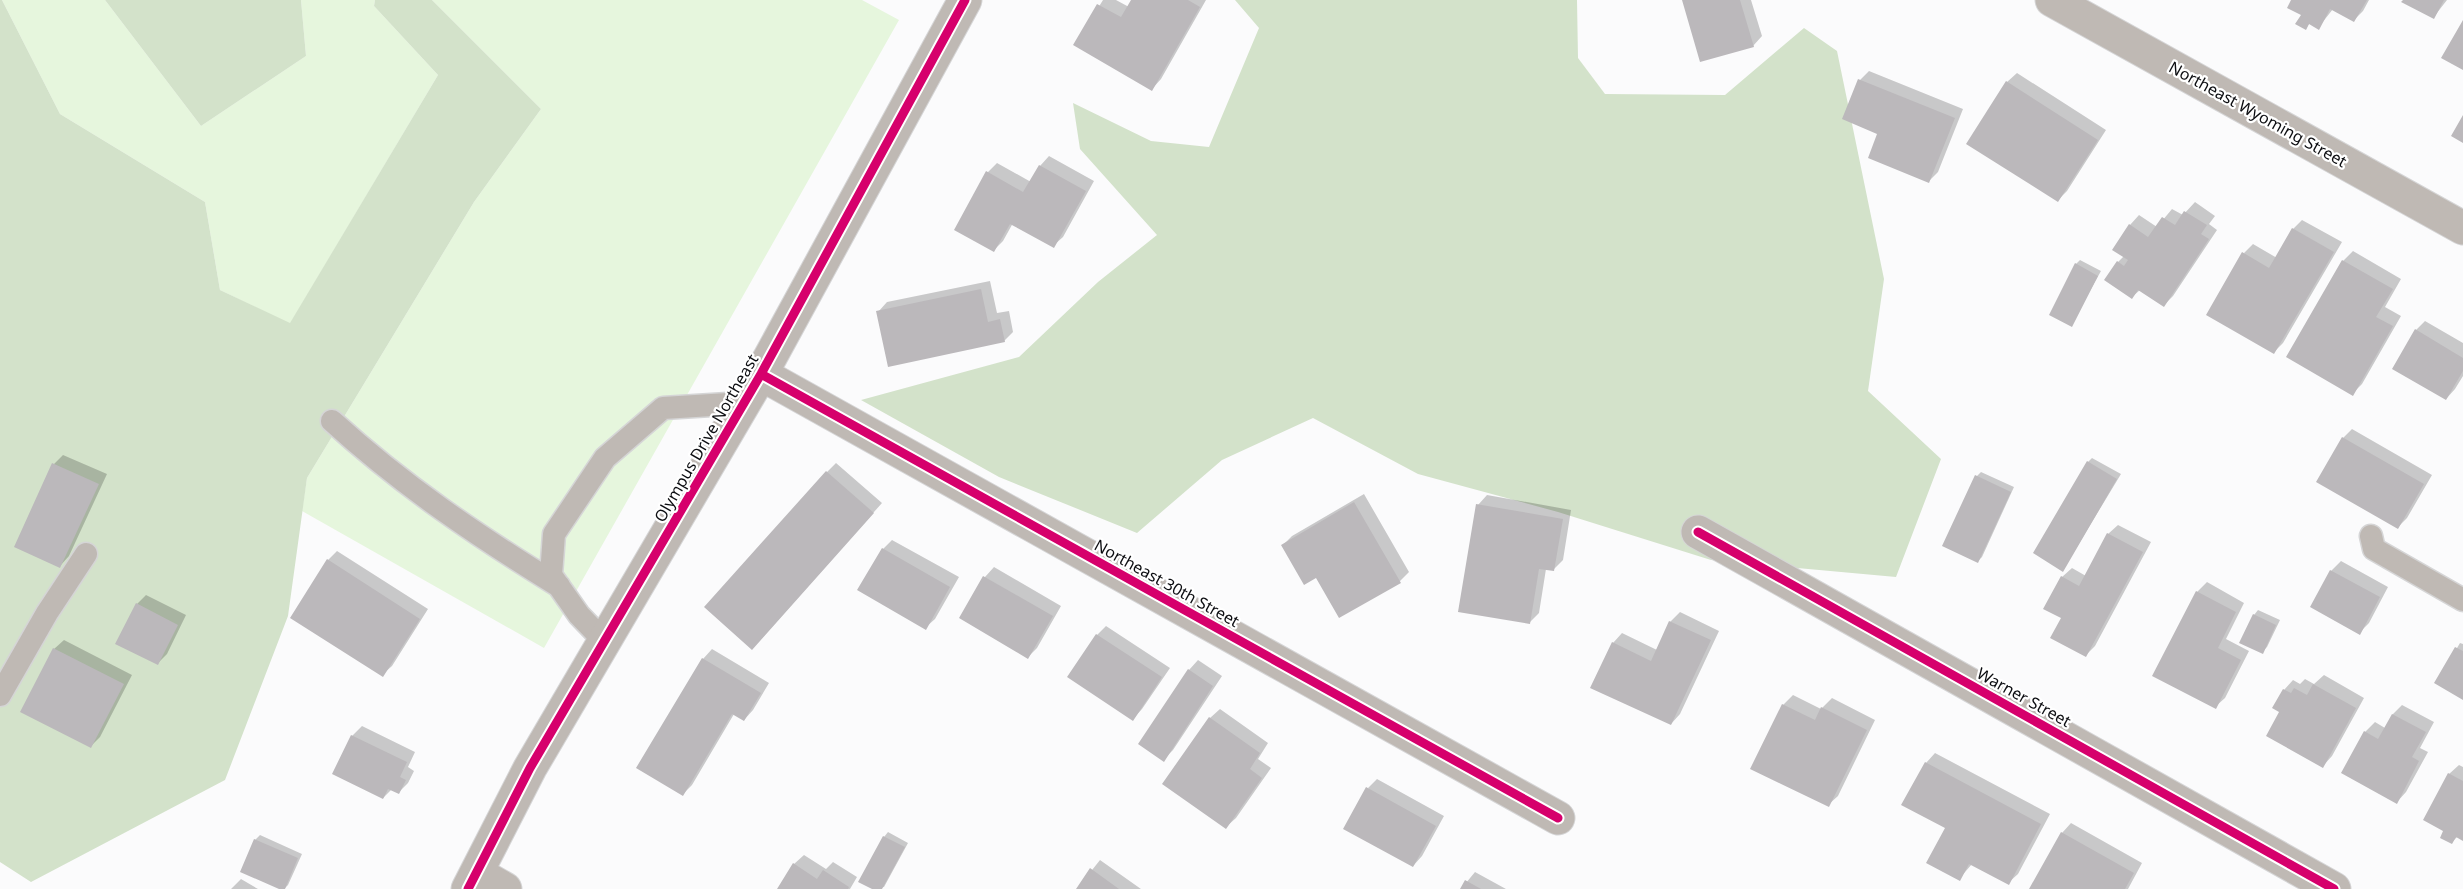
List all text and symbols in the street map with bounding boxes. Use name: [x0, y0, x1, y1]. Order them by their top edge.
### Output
street label: Northeast Wyoming Street: [2165, 56, 2351, 172]
street label: Olympus Drive Northeast: [649, 350, 763, 526]
street label: Northeast 30th Street: [1091, 534, 1244, 632]
street label: Warner Street: [1973, 662, 2075, 732]

